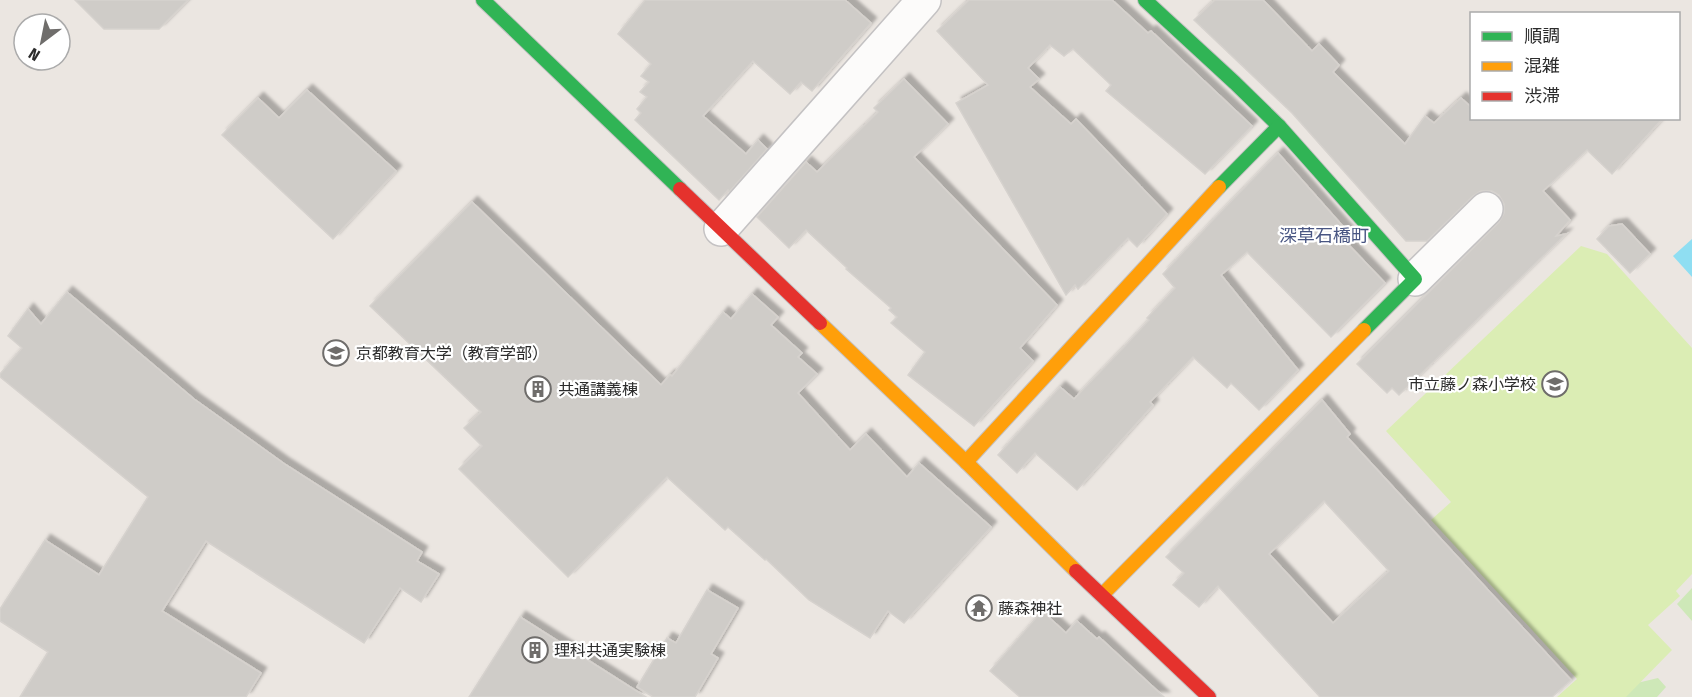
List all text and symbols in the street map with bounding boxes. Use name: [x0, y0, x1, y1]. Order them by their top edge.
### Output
north arrow: [12, 12, 72, 72]
legend: [1470, 12, 1680, 120]
text: 順調: [1524, 25, 1560, 47]
text: N: [25, 44, 43, 65]
text: 混雑: [1524, 55, 1560, 77]
text: 渋滞: [1524, 85, 1560, 107]
district label: 深草石橋町: [1279, 225, 1369, 247]
school or university icon: 京都教育大学（教育学部）: [321, 338, 351, 368]
place label: 京都教育大学（教育学部）: [356, 344, 548, 363]
school or university icon: 市立藤ノ森小学校: [1540, 369, 1570, 399]
building icon: 共通講義棟: [523, 374, 553, 404]
place label: 市立藤ノ森小学校: [1408, 375, 1536, 394]
place label: 共通講義棟: [558, 380, 638, 399]
temple icon: 藤森神社: [964, 593, 994, 623]
place label: 藤森神社: [998, 599, 1062, 618]
building icon: 理科共通実験棟: [520, 635, 550, 665]
place label: 理科共通実験棟: [554, 641, 666, 660]

